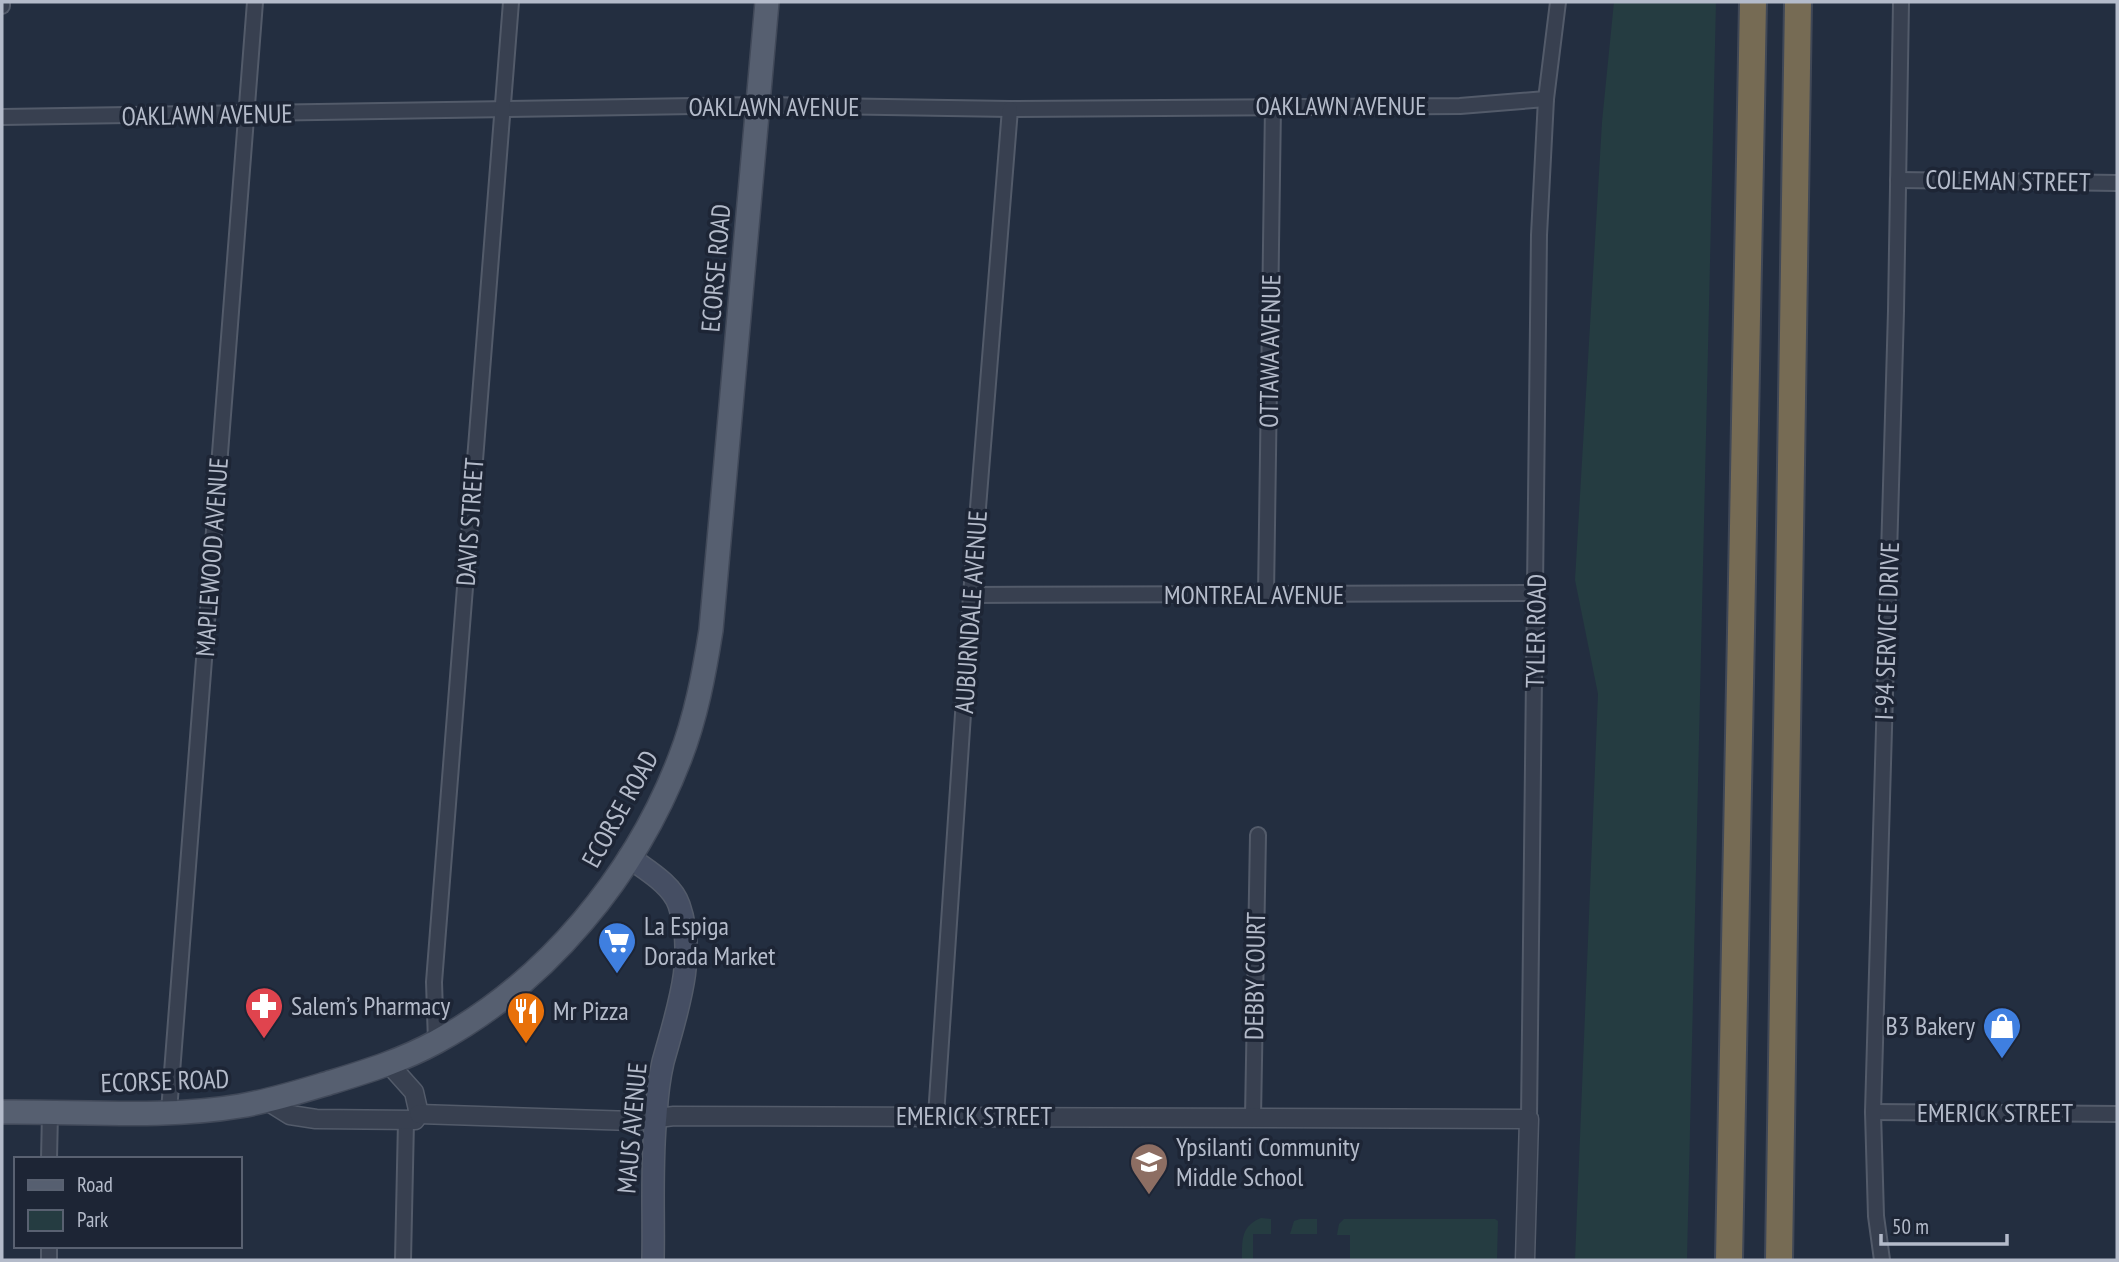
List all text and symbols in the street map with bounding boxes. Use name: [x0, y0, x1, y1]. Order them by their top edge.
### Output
street label: OAKLAWN AVENUE: [1256, 89, 1426, 122]
street label: OAKLAWN AVENUE: [689, 90, 859, 123]
street label: OAKLAWN AVENUE: [121, 97, 293, 132]
street label: COLEMAN STREET: [1925, 163, 2091, 198]
street label: ECORSE ROAD: [693, 203, 738, 333]
street label: OTTAWA AVENUE: [1252, 274, 1287, 428]
street label: MAPLEWOOD AVENUE: [188, 456, 235, 658]
street label: DAVIS STREET: [449, 456, 490, 587]
street label: AUBURNDALE AVENUE: [947, 509, 994, 715]
street label: I-94 SERVICE DRIVE: [1867, 541, 1906, 721]
street label: TYLER ROAD: [1518, 574, 1553, 688]
street label: MONTREAL AVENUE: [1164, 578, 1344, 611]
street label: ECORSE ROAD: [574, 745, 665, 873]
place label: La Espiga Dorada Market: [644, 909, 775, 972]
street label: DEBBY COURT: [1237, 911, 1272, 1040]
supermarket icon: La Espiga Dorada Market: [596, 920, 638, 975]
pharmacy icon: Salem’s Pharmacy: [243, 985, 285, 1040]
place label: Salem’s Pharmacy: [291, 989, 450, 1022]
restaurant icon: Mr Pizza: [505, 990, 547, 1045]
place label: Mr Pizza: [553, 994, 629, 1027]
shop icon: B3 Bakery: [1981, 1005, 2023, 1060]
place label: B3 Bakery: [1885, 1009, 1975, 1042]
street label: MAUS AVENUE: [609, 1061, 654, 1195]
street label: ECORSE ROAD: [100, 1062, 230, 1099]
street label: EMERICK STREET: [1917, 1096, 2073, 1129]
street label: EMERICK STREET: [896, 1099, 1052, 1132]
place label: Ypsilanti Community Middle School: [1176, 1130, 1360, 1193]
school or university icon: Ypsilanti Community Middle School: [1128, 1141, 1170, 1196]
legend: [14, 1157, 242, 1248]
text: Road: [77, 1171, 113, 1198]
scale bar: [1881, 1202, 2007, 1246]
text: Park: [77, 1206, 108, 1233]
text: 50 m: [1892, 1213, 1929, 1240]

